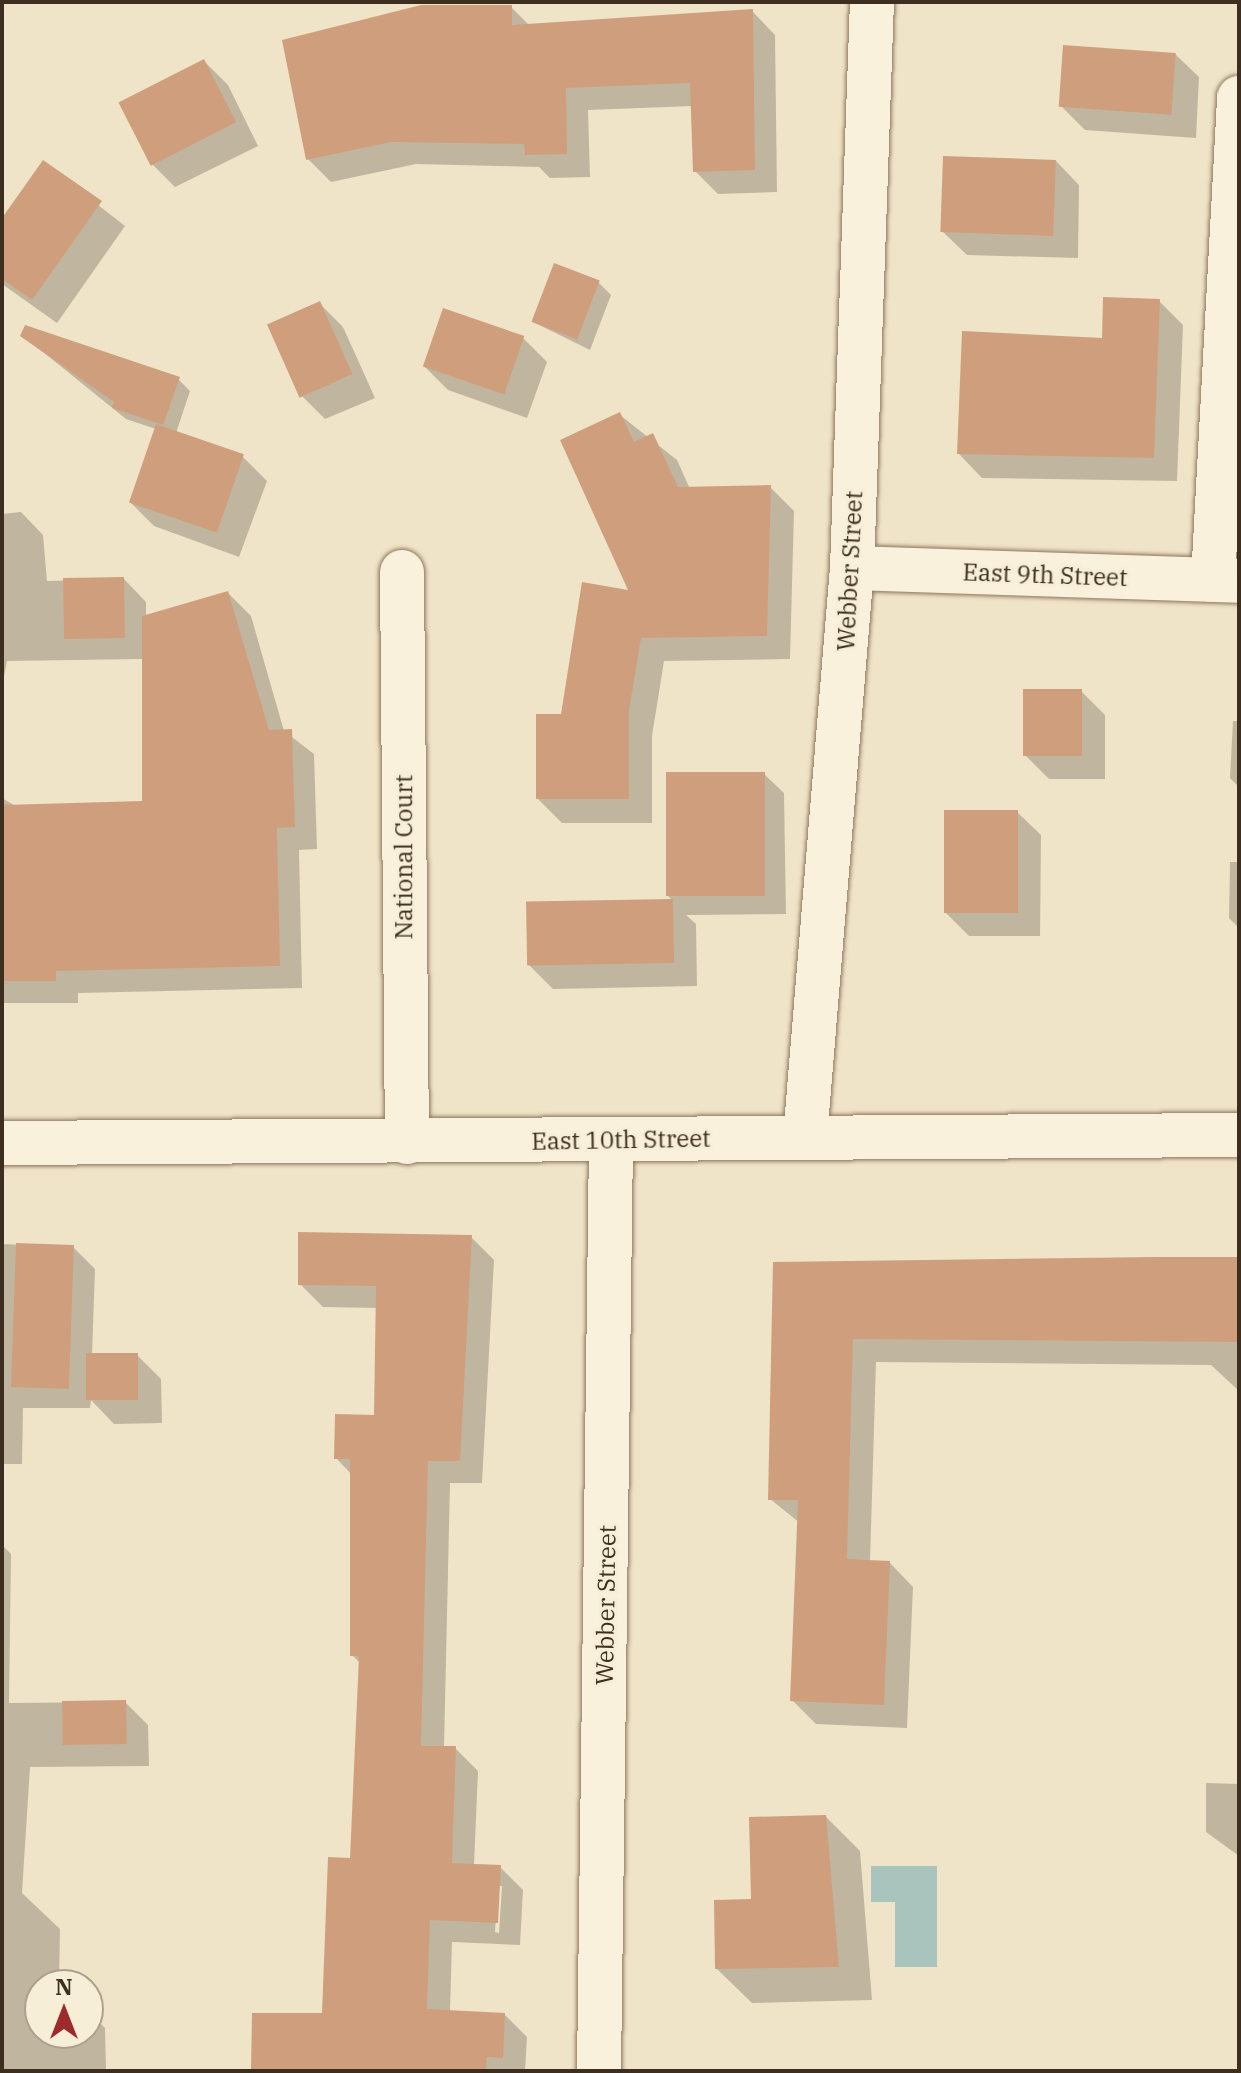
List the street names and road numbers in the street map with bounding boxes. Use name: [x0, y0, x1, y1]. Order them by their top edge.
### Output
street label: Webber Street: [831, 490, 869, 652]
street label: East 9th Street: [962, 558, 1128, 592]
street label: National Court: [390, 774, 418, 940]
street label: East 10th Street: [531, 1124, 711, 1156]
street label: Webber Street: [590, 1525, 622, 1685]

